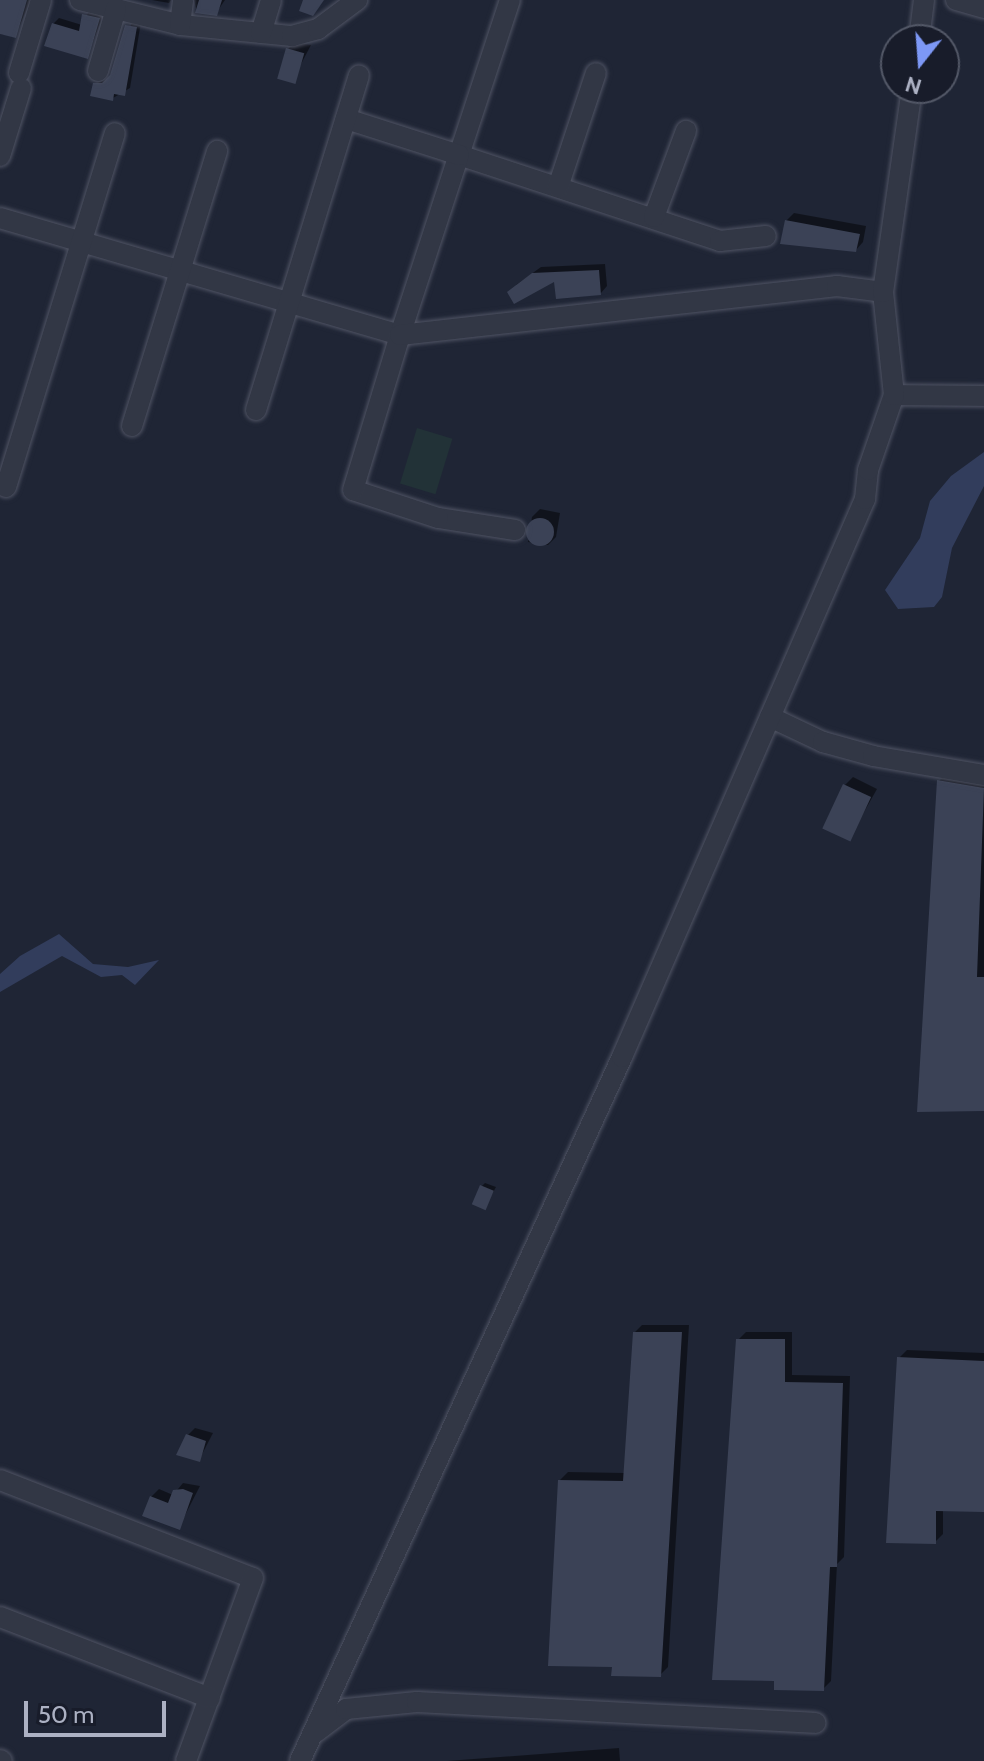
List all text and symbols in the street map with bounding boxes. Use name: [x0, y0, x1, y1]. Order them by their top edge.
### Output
north arrow: [880, 24, 960, 104]
text: N: [902, 70, 925, 101]
scale bar: [28, 1685, 170, 1735]
text: 50 m: [38, 1700, 94, 1729]

